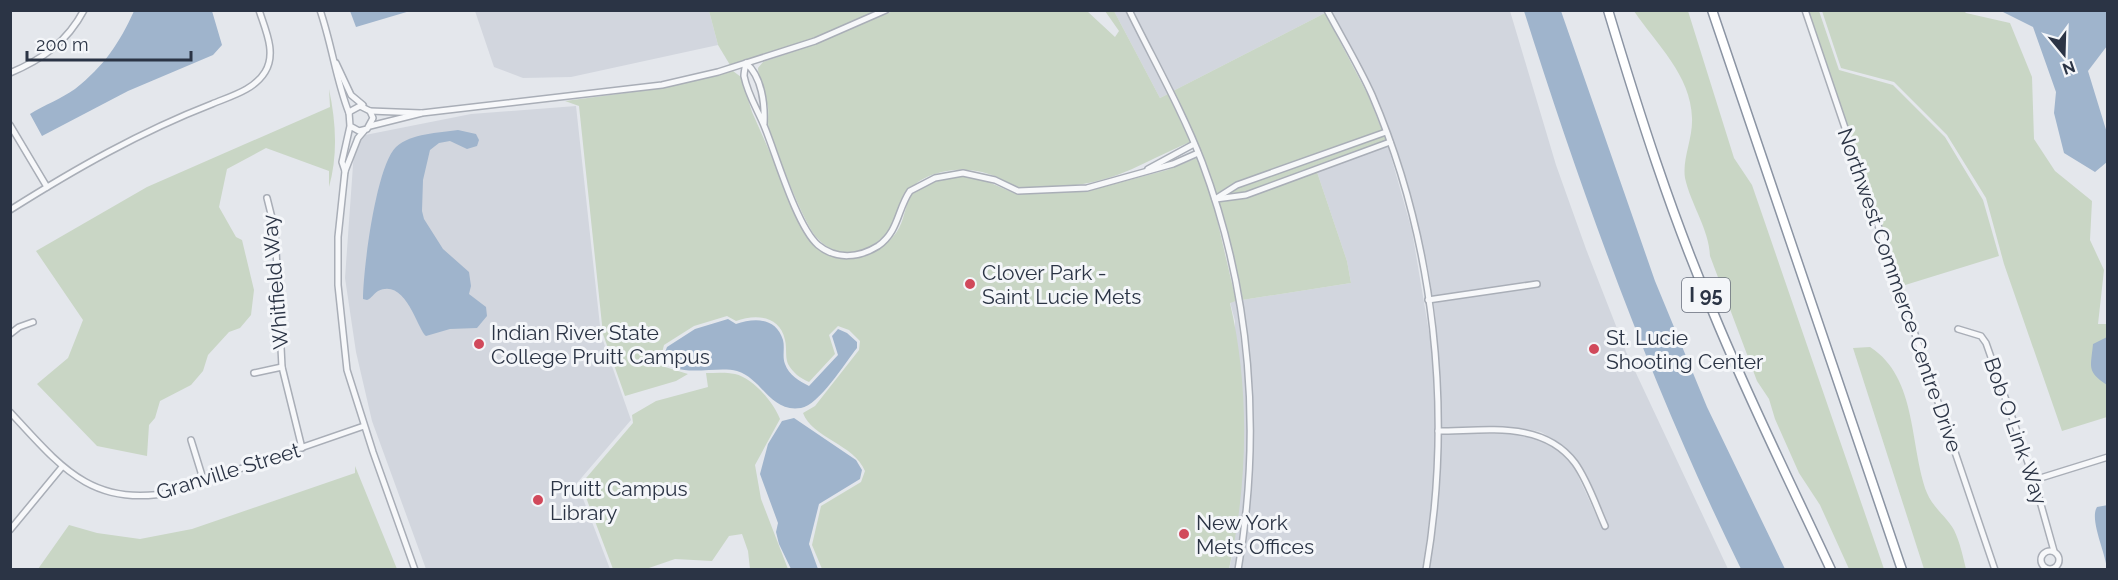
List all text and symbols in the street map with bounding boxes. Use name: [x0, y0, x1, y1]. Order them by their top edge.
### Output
scale bar: [27, 24, 190, 62]
north arrow: [2034, 24, 2094, 84]
text: 200 m: [36, 34, 89, 55]
text: N: [2060, 57, 2078, 79]
street label: Northwest Commerce Centre Drive: [1833, 125, 1967, 455]
street label: Whitfield Way: [257, 213, 293, 351]
place label: Clover Park - Saint Lucie Mets: [982, 260, 1141, 309]
marker: Clover Park - Saint Lucie Mets: [963, 277, 977, 291]
road number: I 95: [1682, 278, 1730, 312]
place label: Indian River State College Pruitt Campus: [491, 320, 710, 369]
place label: St. Lucie Shooting Center: [1606, 325, 1764, 374]
marker: Indian River State College Pruitt Campus: [472, 337, 486, 351]
marker: St. Lucie Shooting Center: [1587, 342, 1601, 356]
street label: Bob O Link Way: [1979, 354, 2053, 508]
street label: Granville Street: [153, 437, 303, 505]
place label: Pruitt Campus Library: [550, 476, 688, 525]
marker: Pruitt Campus Library: [531, 493, 545, 507]
place label: New York Mets Offices: [1196, 510, 1314, 559]
marker: New York Mets Offices: [1177, 527, 1191, 541]

